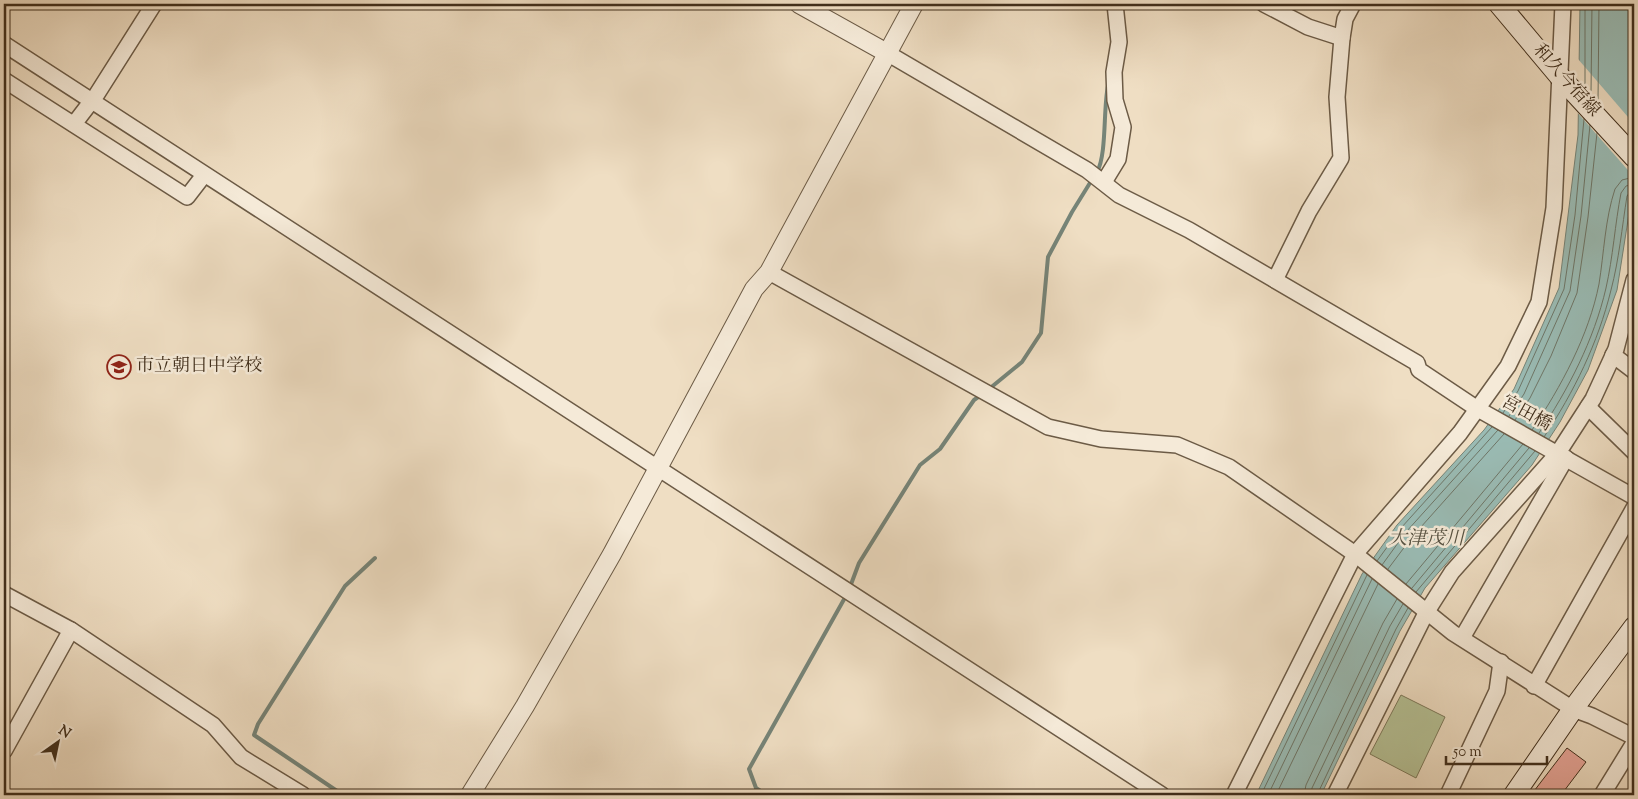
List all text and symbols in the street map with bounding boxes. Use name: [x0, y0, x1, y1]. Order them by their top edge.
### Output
street label: 和久今宿線: [1526, 39, 1606, 123]
school or university icon: 市立朝日中学校: [106, 354, 132, 380]
place label: 市立朝日中学校: [136, 354, 262, 380]
street label: 宮田橋: [1496, 390, 1556, 438]
water label: 大津茂川: [1388, 526, 1466, 553]
north arrow: [32, 716, 82, 766]
text: N: [54, 721, 74, 744]
scale bar: [1446, 734, 1547, 766]
text: 50 m: [1452, 742, 1482, 763]

